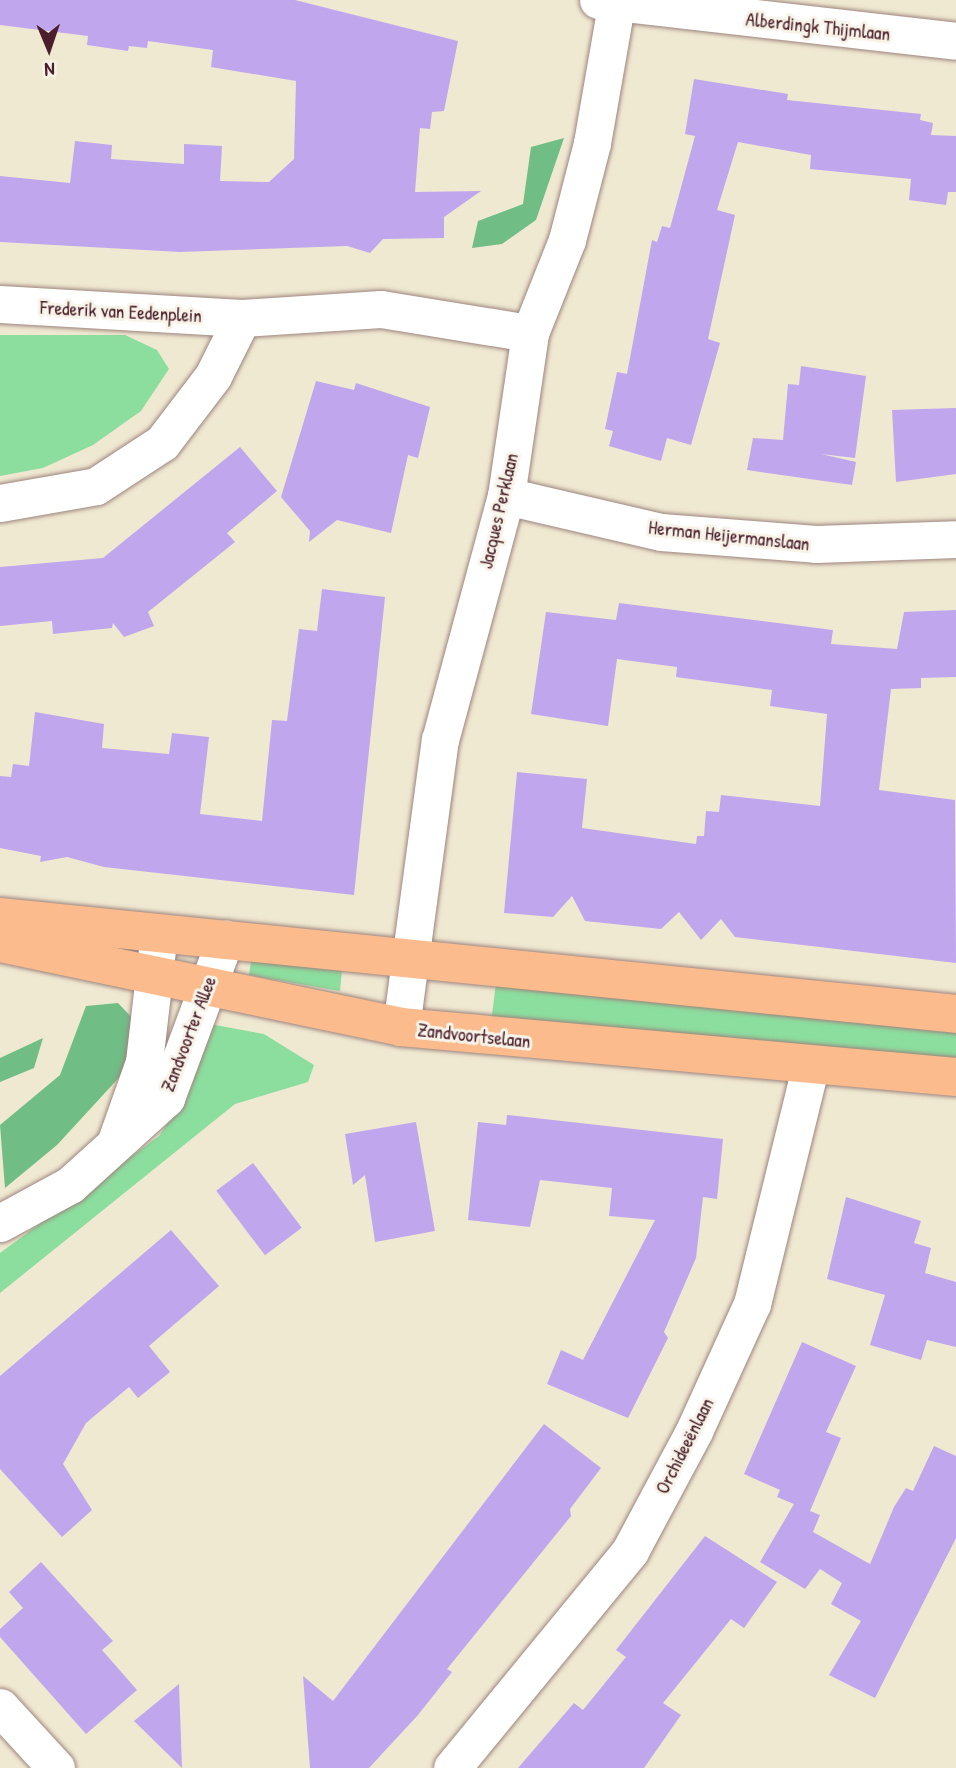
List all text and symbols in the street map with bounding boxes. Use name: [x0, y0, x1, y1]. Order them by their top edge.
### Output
street label: Alberdingk Thijmlaan: [745, 8, 891, 46]
north arrow: [14, 14, 84, 84]
text: N: [44, 57, 55, 83]
street label: Frederik van Eedenplein: [40, 296, 202, 328]
street label: Jacques Perklaan: [475, 451, 523, 571]
street label: Herman Heijermanslaan: [647, 516, 811, 556]
street label: Zandvoorter Allee: [157, 973, 221, 1095]
street label: Zandvoortselaan: [416, 1019, 532, 1053]
street label: Orchideeënlaan: [651, 1394, 719, 1498]

